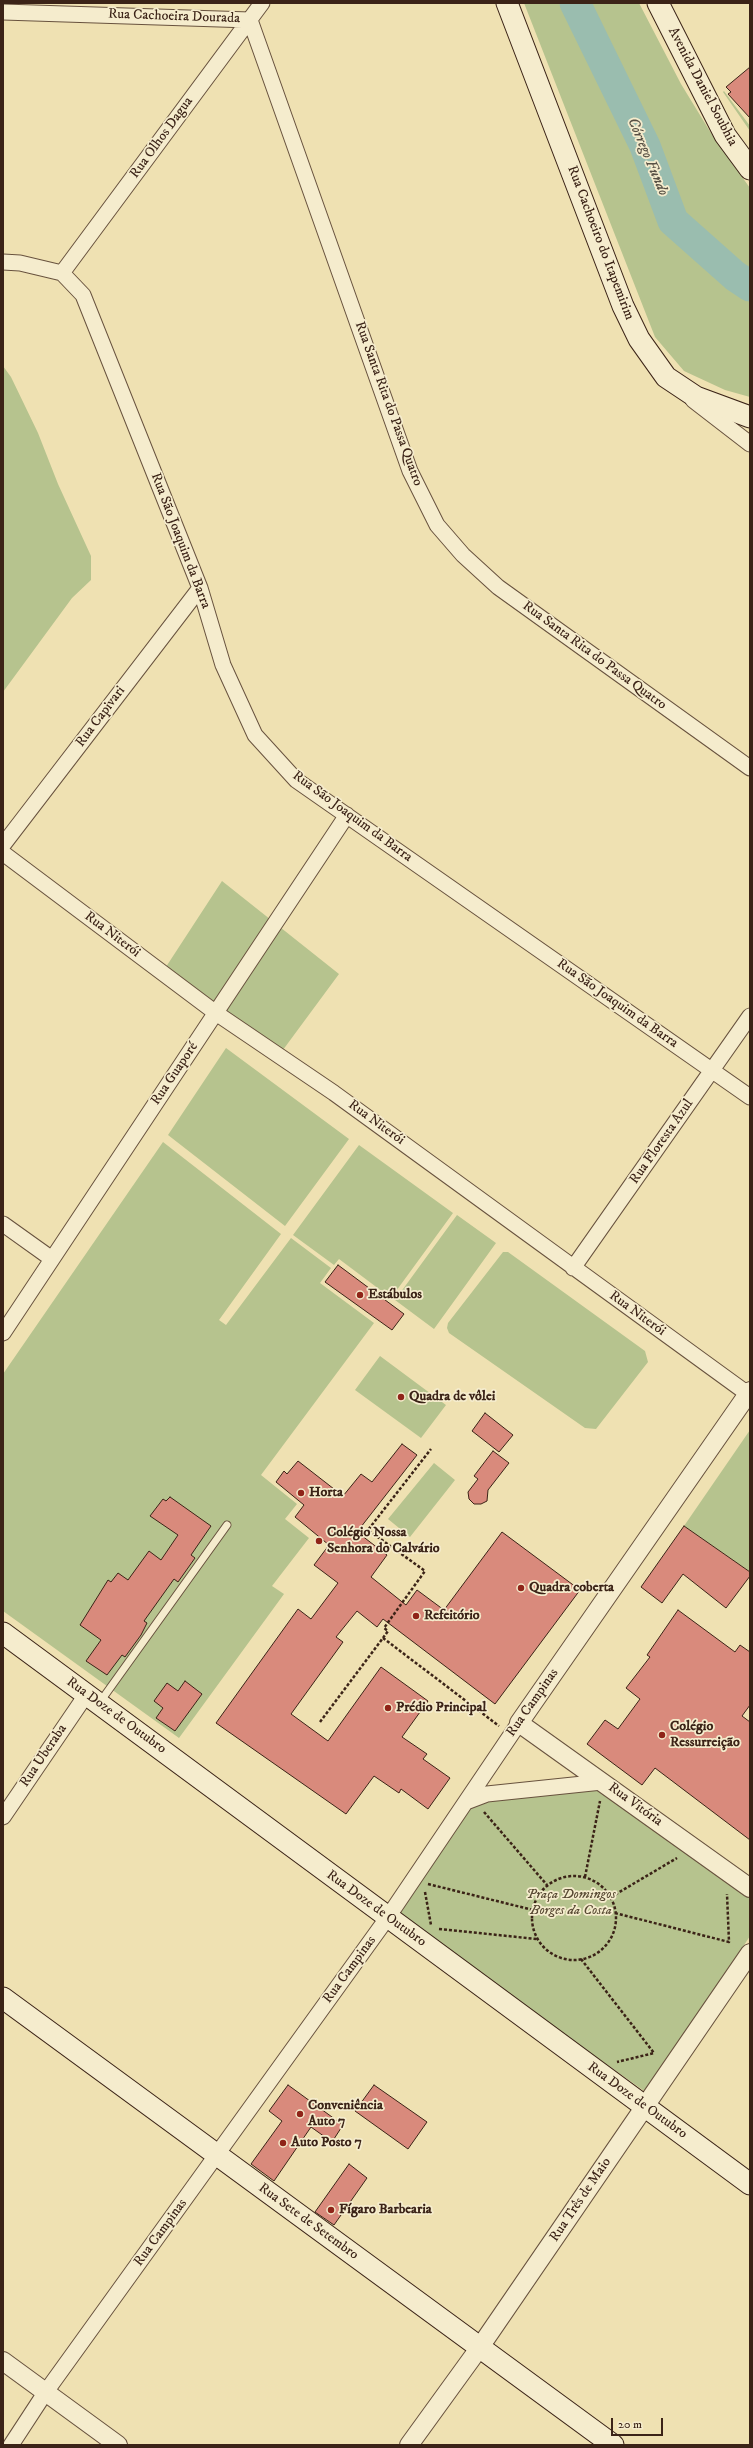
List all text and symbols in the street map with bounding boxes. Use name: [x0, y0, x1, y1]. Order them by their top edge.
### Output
street label: Rua Cachoeira Dourada: [108, 6, 240, 28]
street label: Avenida Daniel Soubhia: [664, 25, 740, 149]
street label: Rua Olhos Dagua: [127, 94, 197, 182]
water label: Córrego Fundo: [622, 115, 672, 199]
street label: Rua Cachoeiro do Itapemirim: [563, 163, 637, 323]
street label: Rua Santa Rita do Passa Quatro: [350, 319, 426, 489]
street label: Rua São Joaquim da Barra: [146, 471, 214, 611]
street label: Rua Santa Rita do Passa Quatro: [519, 598, 669, 714]
street label: Rua Capivari: [73, 683, 129, 751]
street label: Rua São Joaquim da Barra: [289, 768, 415, 866]
street label: Rua Niterói: [81, 909, 143, 961]
street label: Rua São Joaquim da Barra: [553, 956, 681, 1052]
street label: Rua Guaporé: [148, 1039, 202, 1109]
street label: Rua Floresta Azul: [627, 1096, 697, 1188]
street label: Rua Niterói: [345, 1097, 407, 1149]
place label: Estábulos: [368, 1287, 422, 1303]
street label: Rua Niterói: [606, 1288, 668, 1340]
marker: Estábulos: [355, 1290, 365, 1300]
place label: Quadra de vôlei: [409, 1389, 495, 1405]
marker: Quadra de vôlei: [396, 1392, 406, 1402]
place label: Horta: [309, 1485, 343, 1501]
marker: Horta: [296, 1488, 306, 1498]
place label: Colégio Nossa Senhora do Calvário: [327, 1525, 440, 1558]
marker: Colégio Nossa Senhora do Calvário: [314, 1536, 324, 1546]
place label: Quadra coberta: [529, 1580, 614, 1596]
marker: Quadra coberta: [516, 1583, 526, 1593]
place label: Refeitório: [424, 1608, 480, 1624]
marker: Refeitório: [411, 1611, 421, 1621]
street label: Rua Campinas: [503, 1666, 563, 1740]
street label: Rua Doze de Outubro: [63, 1674, 169, 1758]
place label: Prédio Principal: [396, 1700, 487, 1716]
marker: Prédio Principal: [383, 1703, 393, 1713]
place label: Colégio Ressurreição: [670, 1719, 740, 1752]
street label: Rua Uberaba: [17, 1722, 71, 1790]
marker: Colégio Ressurreição: [657, 1730, 667, 1740]
street label: Rua Vitória: [604, 1780, 666, 1830]
street label: Rua Doze de Outubro: [323, 1867, 429, 1951]
park label: Praça Domingos Borges da Costa: [526, 1887, 616, 1920]
street label: Rua Campinas: [320, 1933, 380, 2007]
street label: Rua Doze de Outubro: [584, 2059, 690, 2143]
place label: Conveniência Auto 7: [308, 2098, 383, 2130]
marker: Conveniência Auto 7: [295, 2109, 305, 2119]
place label: Auto Posto 7: [291, 2135, 362, 2151]
marker: Auto Posto 7: [278, 2138, 288, 2148]
street label: Rua Três de Maio: [547, 2155, 615, 2245]
street label: Rua Sete de Setembro: [255, 2180, 361, 2264]
street label: Rua Campinas: [131, 2196, 191, 2270]
place label: Fígaro Barbearia: [339, 2202, 432, 2218]
marker: Fígaro Barbearia: [326, 2205, 336, 2215]
scale bar: [613, 2410, 665, 2436]
text: 20 m: [618, 2417, 642, 2432]

